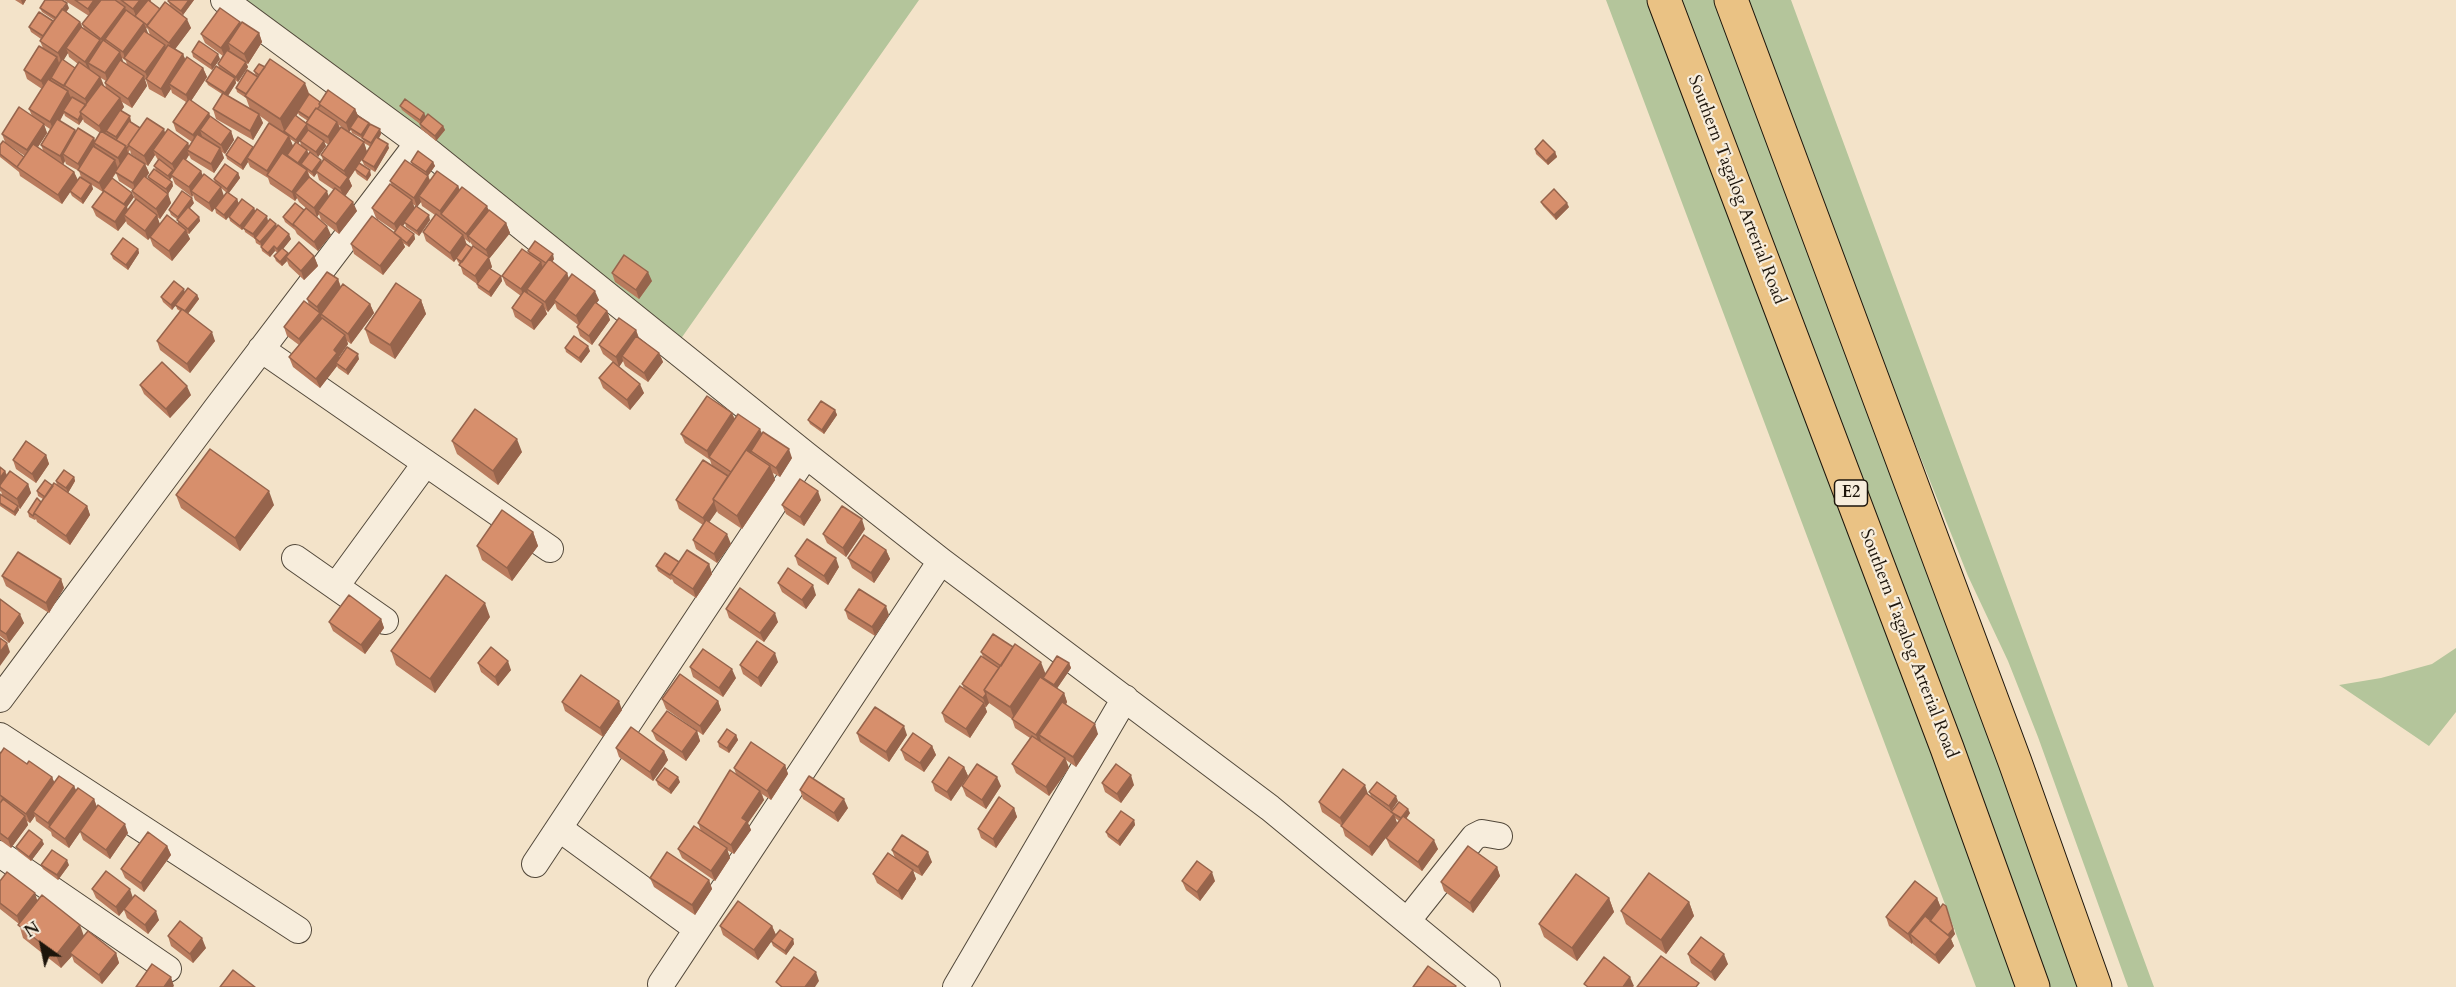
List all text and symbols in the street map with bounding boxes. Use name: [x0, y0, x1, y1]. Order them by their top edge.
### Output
street label: Southern Tagalog Arterial Road: [1682, 72, 1790, 308]
road number: E2: [1834, 480, 1868, 506]
street label: Southern Tagalog Arterial Road: [1854, 526, 1962, 762]
north arrow: [12, 915, 72, 975]
text: N: [20, 917, 44, 943]

